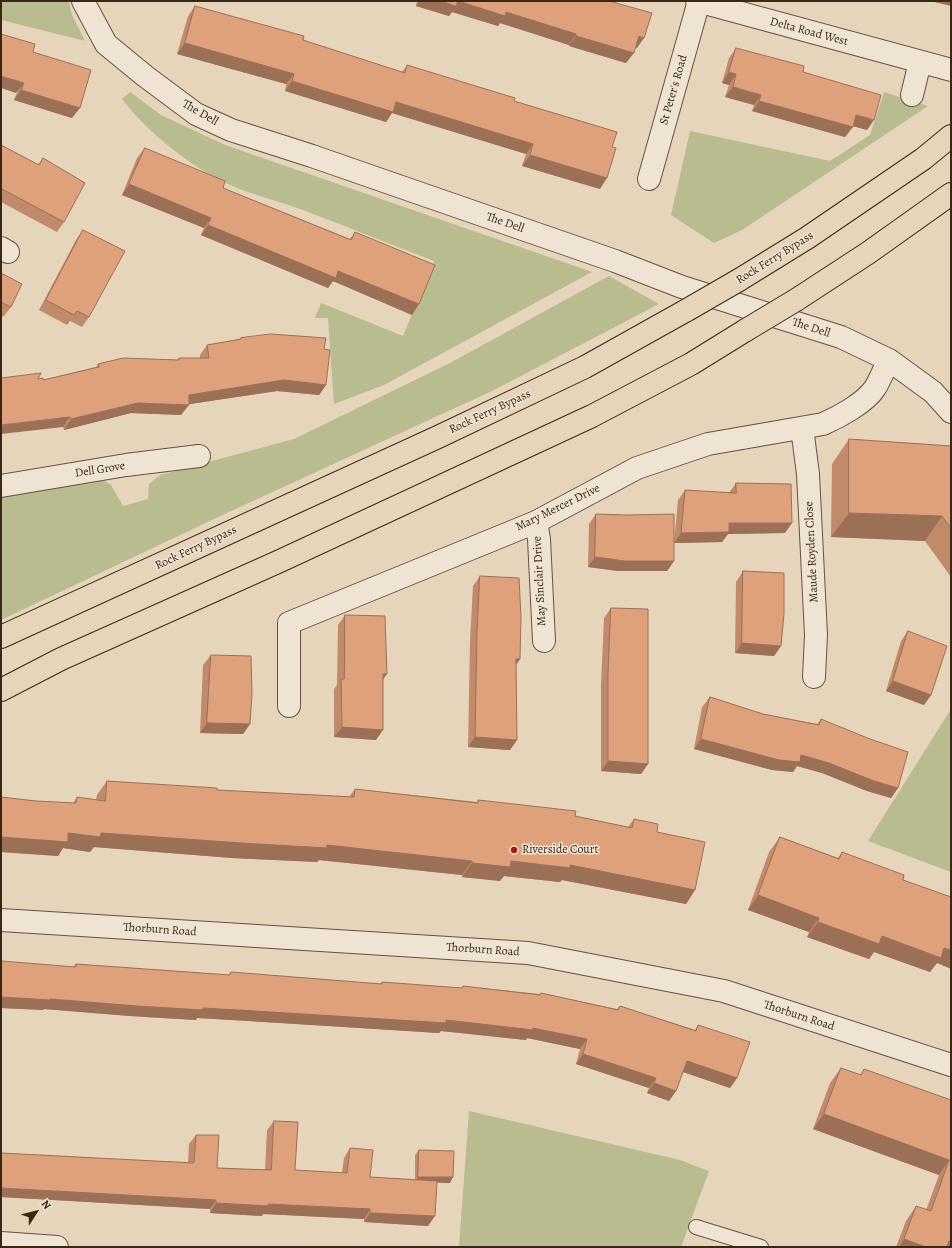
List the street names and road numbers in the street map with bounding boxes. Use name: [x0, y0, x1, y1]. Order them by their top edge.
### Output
street label: Delta Road West: [768, 15, 850, 49]
street label: St Peter's Road: [657, 53, 691, 127]
street label: The Dell: [179, 97, 221, 129]
street label: The Dell: [484, 210, 526, 236]
street label: Rock Ferry Bypass: [734, 228, 816, 288]
street label: The Dell: [790, 315, 832, 341]
street label: Rock Ferry Bypass: [447, 387, 533, 437]
street label: Dell Grove: [74, 459, 126, 481]
street label: Mary Mercer Drive: [513, 481, 603, 535]
street label: Maude Royden Close: [802, 501, 822, 603]
street label: Rock Ferry Bypass: [153, 523, 239, 573]
street label: May Sinclair Drive: [530, 536, 550, 626]
street label: Thorburn Road: [123, 920, 197, 940]
street label: Thorburn Road: [446, 940, 520, 960]
street label: Thorburn Road: [762, 998, 836, 1034]

